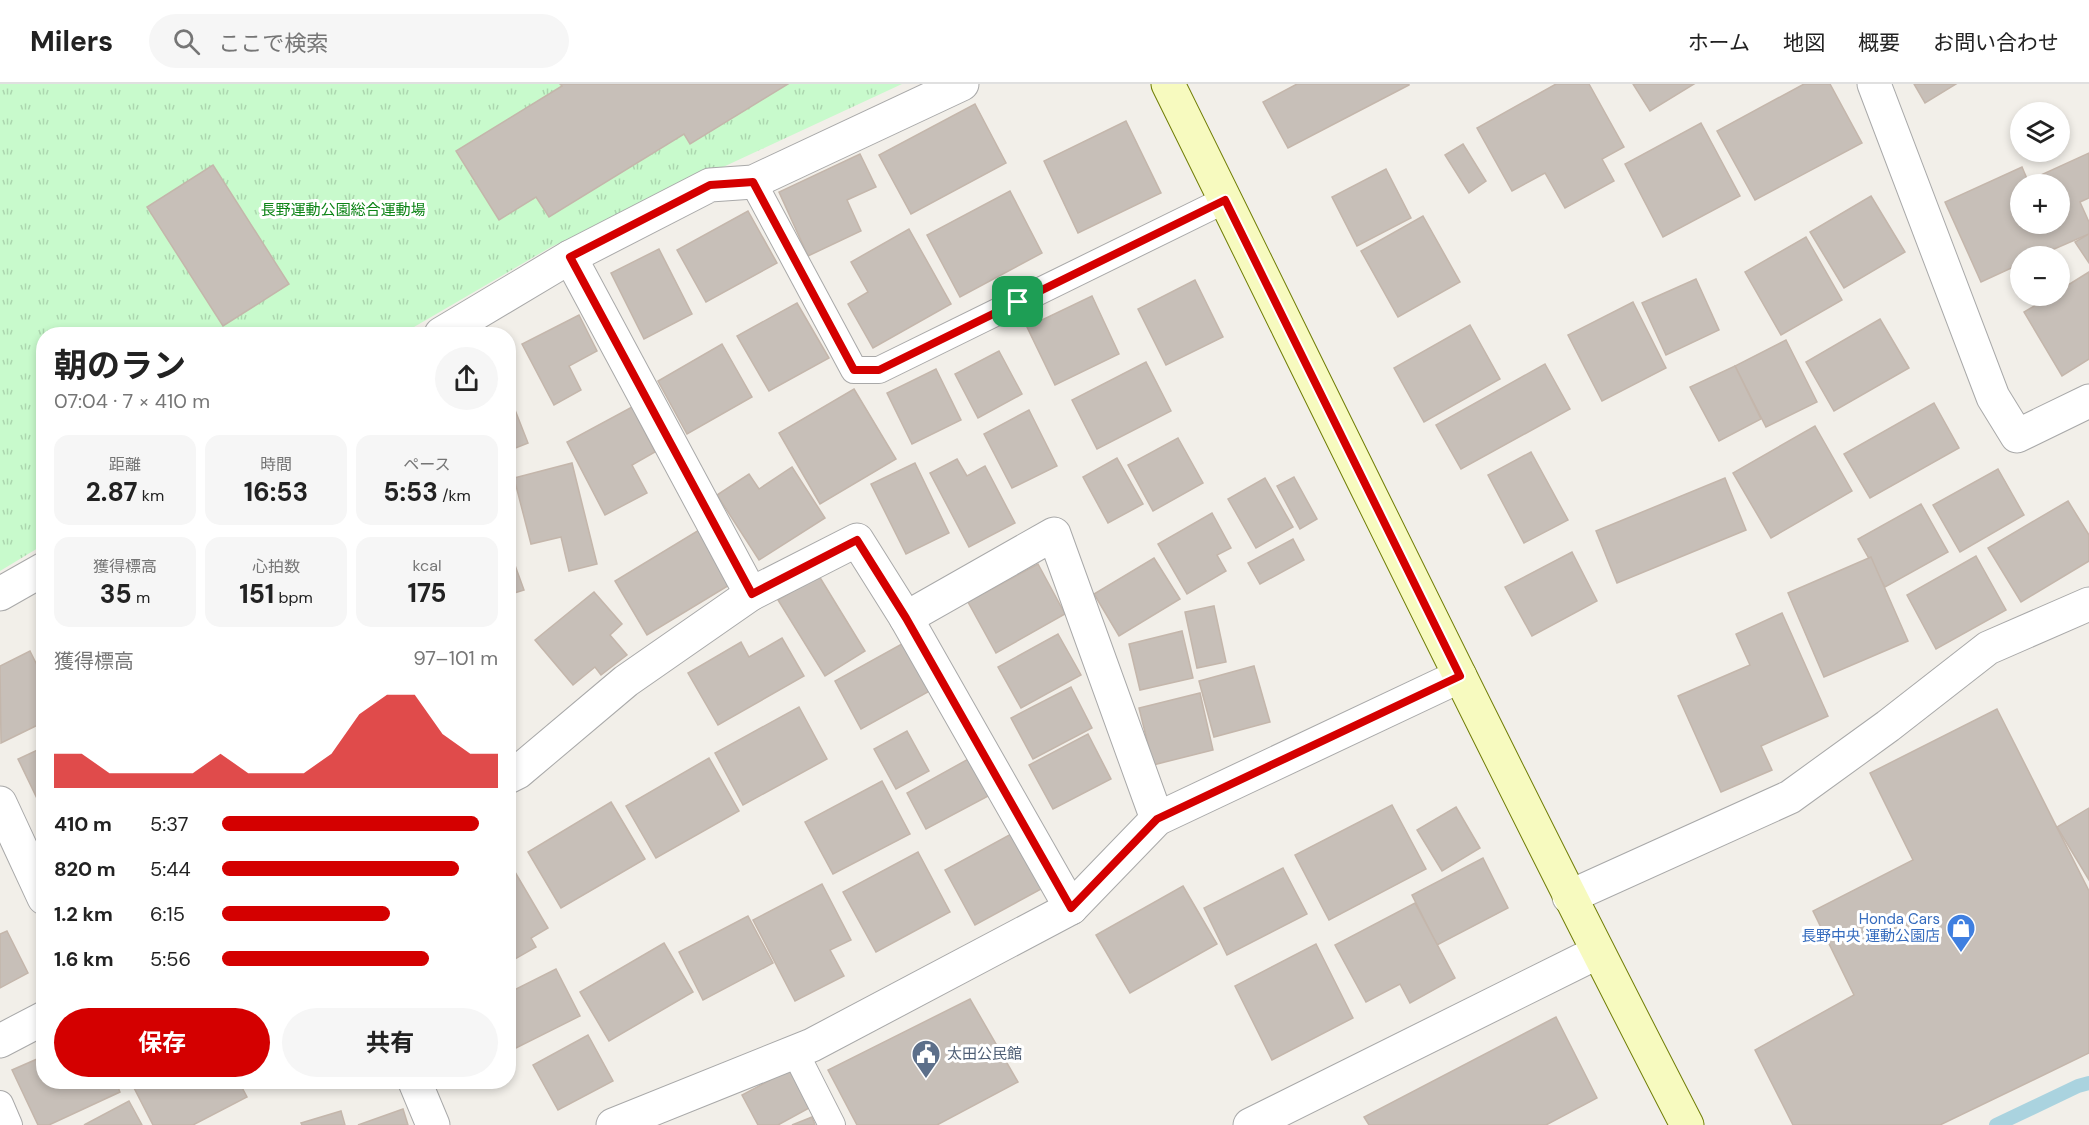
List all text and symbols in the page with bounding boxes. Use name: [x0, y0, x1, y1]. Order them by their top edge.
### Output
search box: [149, 14, 569, 68]
text: Milers: [30, 23, 113, 60]
icon: search: [170, 25, 203, 58]
text: ここで検索: [218, 29, 328, 58]
text: ホーム: [1688, 29, 1750, 57]
text: 地図: [1783, 29, 1825, 57]
text: 概要: [1858, 29, 1900, 57]
text: お問い合わせ: [1933, 29, 2059, 57]
map controls: [2010, 102, 2070, 306]
button: layers: [2010, 102, 2070, 162]
button: +: [2010, 174, 2070, 234]
park label: 長野運動公園総合運動場: [260, 200, 426, 220]
button: −: [2010, 246, 2070, 306]
pin: [992, 276, 1043, 327]
icon: arrive: [1001, 285, 1034, 318]
text: 朝のラン: [54, 344, 186, 387]
button: share: [435, 347, 498, 410]
text: 07:04 · 7 × 410 m: [54, 388, 210, 414]
text: 距離: [109, 454, 141, 475]
text: 時間: [260, 454, 292, 475]
text: ペース: [403, 454, 451, 475]
text: 2.87: [86, 475, 138, 509]
text: 16:53: [244, 475, 308, 509]
text: 5:53: [383, 475, 438, 509]
text: km: [138, 485, 164, 506]
text: /km: [438, 485, 471, 506]
text: kcal: [413, 555, 441, 576]
text: 獲得標高: [93, 556, 157, 577]
text: 心拍数: [252, 556, 300, 577]
text: 175: [408, 576, 446, 610]
text: 35: [100, 577, 132, 611]
text: 151: [239, 577, 274, 611]
text: m: [132, 587, 150, 608]
text: bpm: [274, 587, 313, 608]
text: 97–101 m: [413, 645, 498, 671]
text: 獲得標高: [54, 648, 134, 674]
text: 410 m: [54, 811, 112, 837]
text: 5:37: [150, 811, 188, 837]
text: 820 m: [54, 856, 116, 882]
text: 5:44: [150, 856, 191, 882]
text: 1.2 km: [54, 901, 113, 927]
text: 6:15: [150, 901, 185, 927]
place label: Honda Cars 長野中央 運動公園店: [1801, 909, 1940, 946]
shop icon: Honda Cars 長野中央 運動公園店: [1945, 912, 1977, 954]
text: 1.6 km: [54, 946, 113, 972]
text: 5:56: [150, 946, 191, 972]
button: 保存: [54, 1008, 270, 1077]
button: 共有: [282, 1008, 498, 1077]
public building icon: 太田公民館: [910, 1038, 942, 1080]
place label: 太田公民館: [947, 1044, 1022, 1064]

